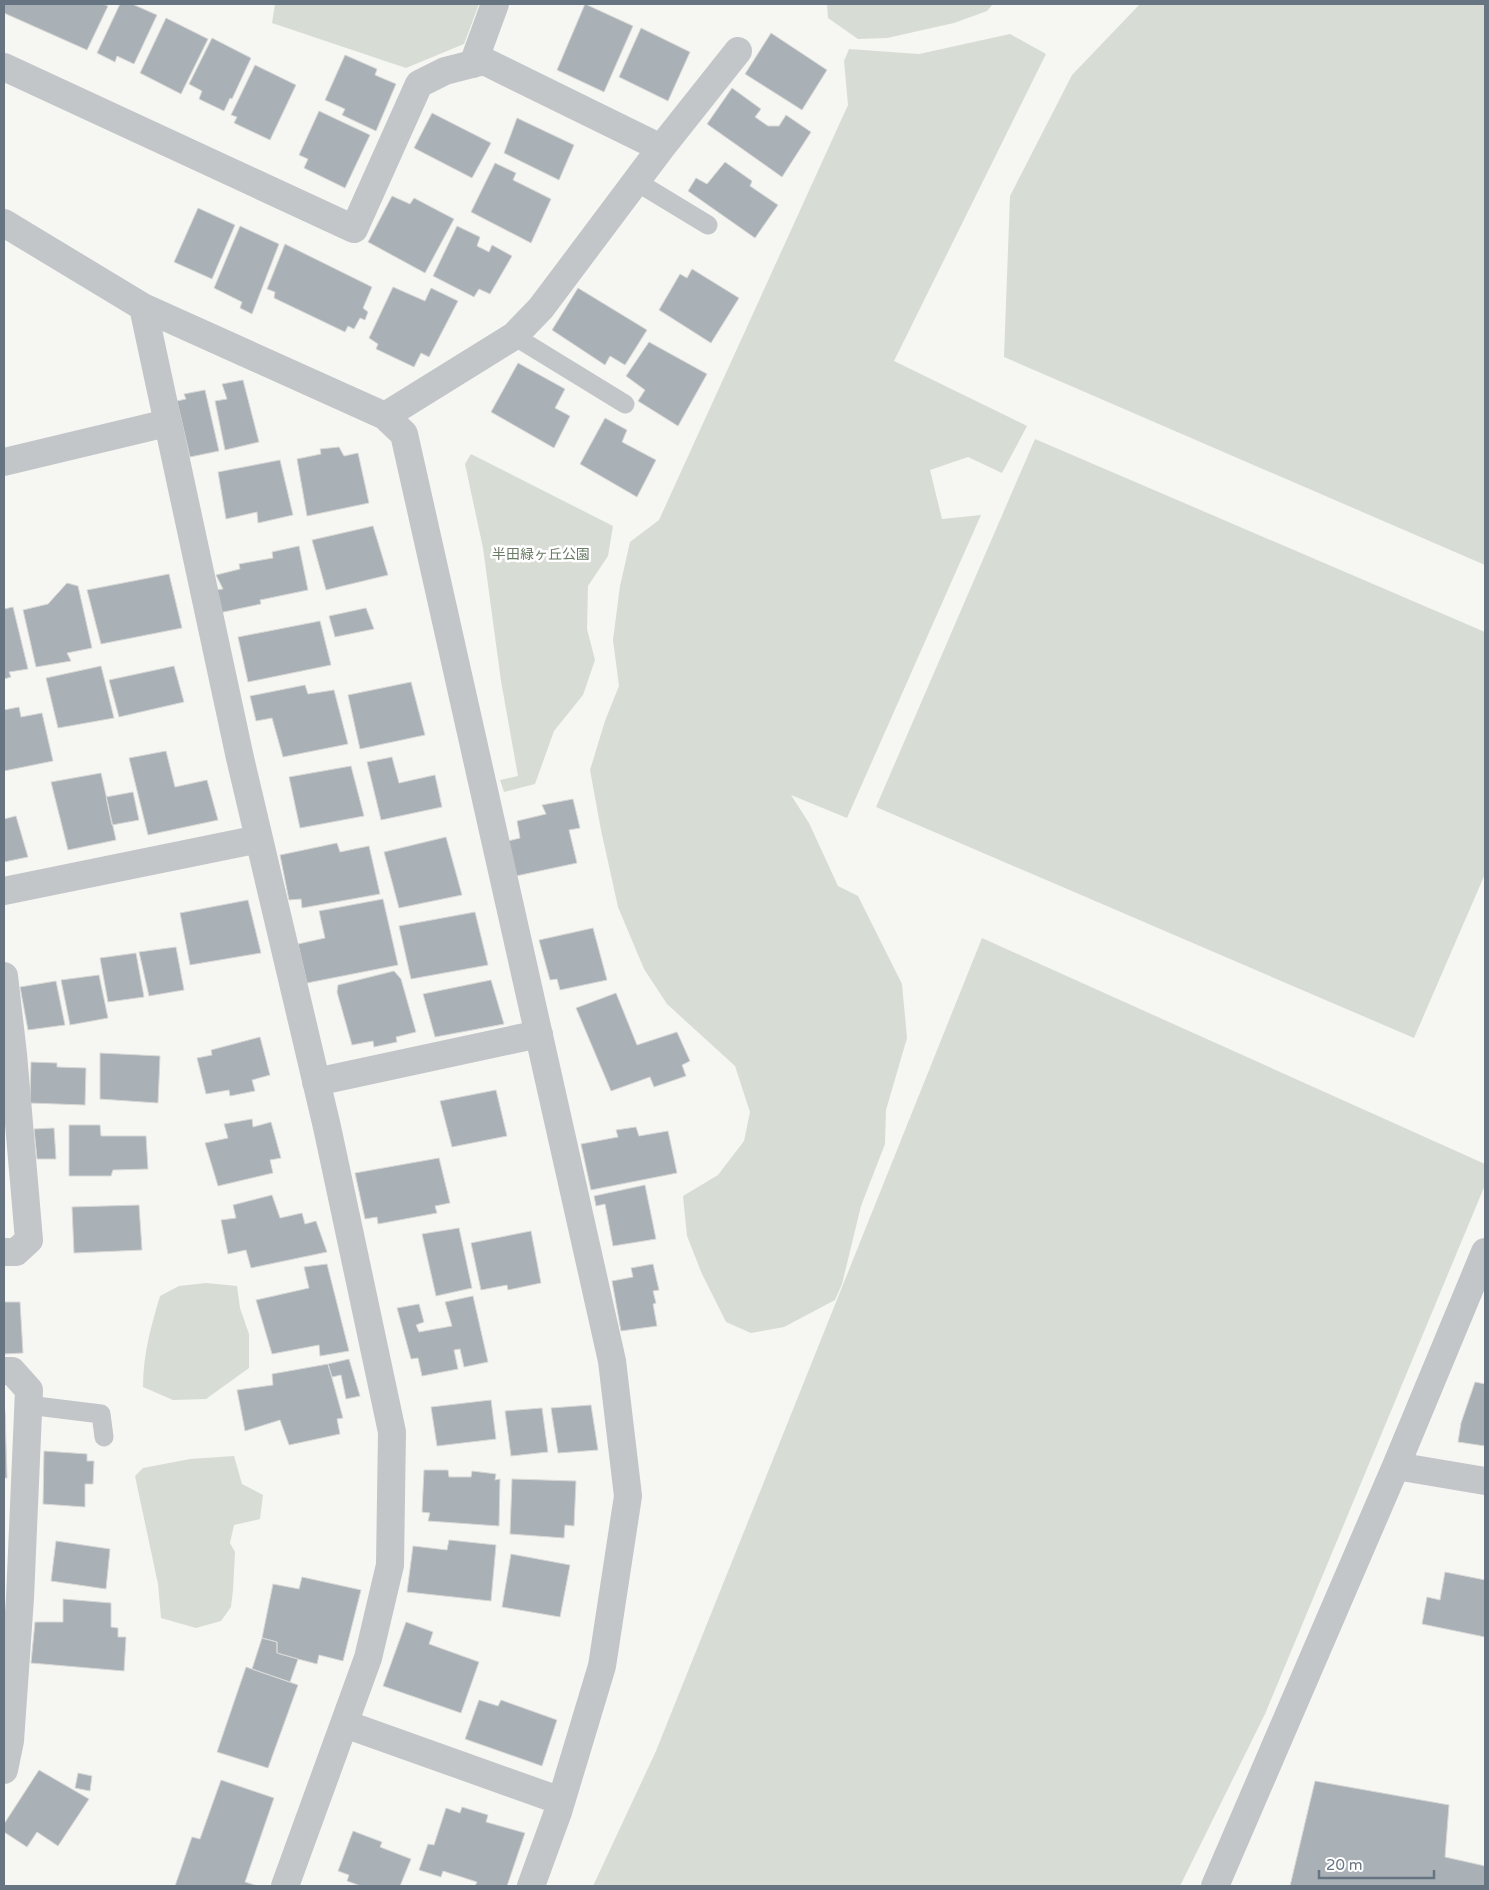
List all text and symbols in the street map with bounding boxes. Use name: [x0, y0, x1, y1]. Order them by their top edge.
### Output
park label: 半田緑ヶ丘公園: [492, 546, 590, 563]
scale bar: [1319, 1848, 1434, 1880]
text: 20 m: [1326, 1856, 1363, 1874]

